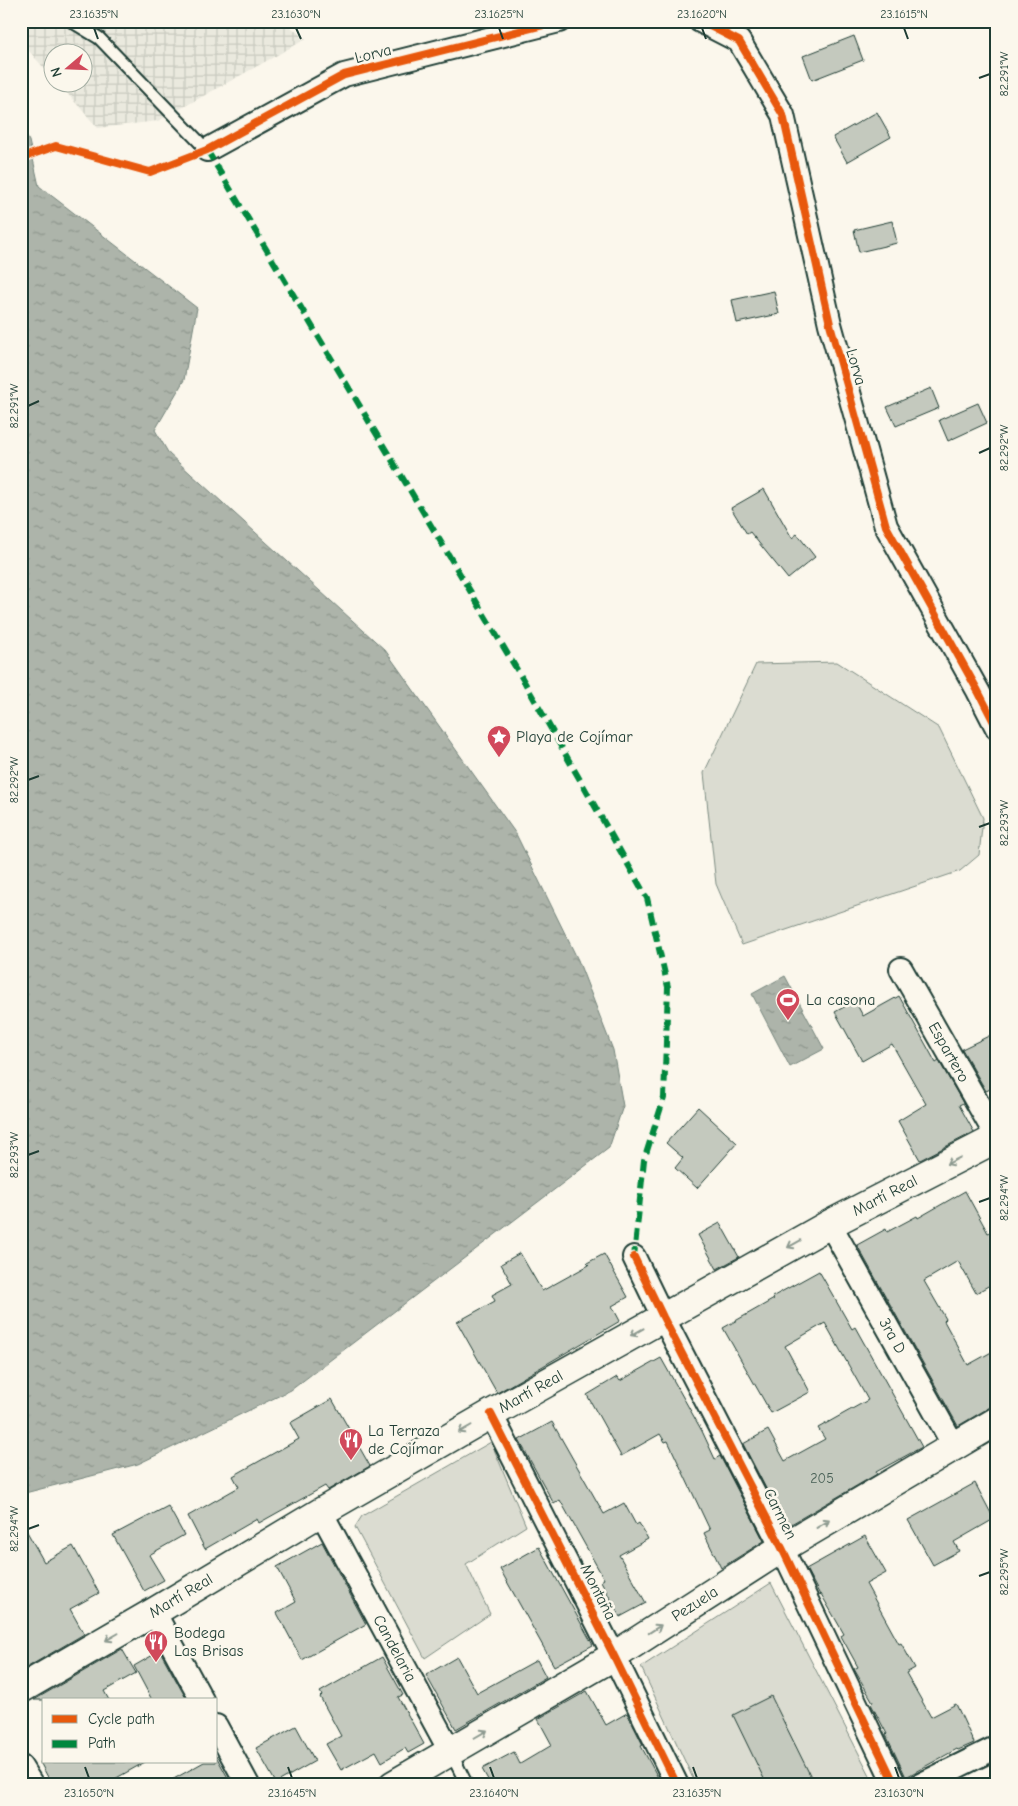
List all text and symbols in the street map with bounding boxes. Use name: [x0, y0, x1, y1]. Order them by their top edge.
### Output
text: 23.1635°N: [70, 7, 118, 21]
text: 23.1630°N: [271, 7, 321, 21]
text: 23.1625°N: [474, 7, 524, 21]
text: 23.1620°N: [677, 7, 727, 21]
text: 23.1615°N: [880, 7, 928, 21]
street label: Lorva: [353, 41, 393, 67]
north arrow: [42, 42, 92, 92]
text: 82.291°W: [997, 51, 1011, 97]
text: N: [47, 65, 66, 79]
street label: Lorva: [842, 347, 870, 387]
text: 82.291°W: [7, 383, 21, 429]
text: 82.292°W: [997, 424, 1011, 471]
place icon: Playa de Cojímar: [486, 724, 512, 758]
place label: Playa de Cojímar: [516, 728, 633, 746]
text: 82.292°W: [7, 756, 21, 803]
text: 82.293°W: [997, 799, 1011, 846]
sports icon: La casona: [775, 987, 801, 1021]
place label: La casona: [806, 991, 875, 1009]
street label: Espartero: [924, 1019, 973, 1086]
text: 82.293°W: [7, 1131, 21, 1178]
one-way arrow: [946, 1156, 961, 1166]
street label: Martí Real: [849, 1171, 921, 1220]
text: 82.294°W: [997, 1174, 1011, 1221]
one-way arrow: [787, 1240, 802, 1250]
street label: 3ra D: [875, 1315, 910, 1357]
one-way arrow: [629, 1327, 644, 1337]
street label: Martí Real: [495, 1367, 566, 1417]
place label: La Terraza de Cojímar: [368, 1422, 444, 1458]
one-way arrow: [457, 1424, 472, 1434]
restaurant icon: La Terraza de Cojímar: [338, 1427, 364, 1461]
house number: 205: [810, 1470, 834, 1487]
street label: Carmen: [760, 1486, 800, 1542]
text: 82.294°W: [7, 1505, 21, 1552]
one-way arrow: [815, 1519, 829, 1529]
text: 82.295°W: [997, 1548, 1011, 1595]
street label: Montaña: [576, 1561, 620, 1623]
street label: Martí Real: [146, 1570, 216, 1622]
street label: Pezuela: [668, 1583, 721, 1625]
street label: Candelaria: [369, 1612, 420, 1685]
place label: Bodega Las Brisas: [174, 1624, 244, 1660]
one-way arrow: [648, 1624, 662, 1634]
restaurant icon: Bodega Las Brisas: [143, 1629, 169, 1663]
one-way arrow: [106, 1632, 120, 1642]
legend: [42, 1698, 218, 1764]
text: Cycle path: [88, 1710, 155, 1728]
one-way arrow: [473, 1728, 487, 1738]
text: Path: [88, 1734, 116, 1752]
text: 23.1650°N: [64, 1786, 114, 1800]
text: 23.1645°N: [268, 1786, 316, 1800]
text: 23.1640°N: [469, 1786, 519, 1800]
text: 23.1635°N: [673, 1786, 721, 1800]
text: 23.1630°N: [874, 1786, 924, 1800]

